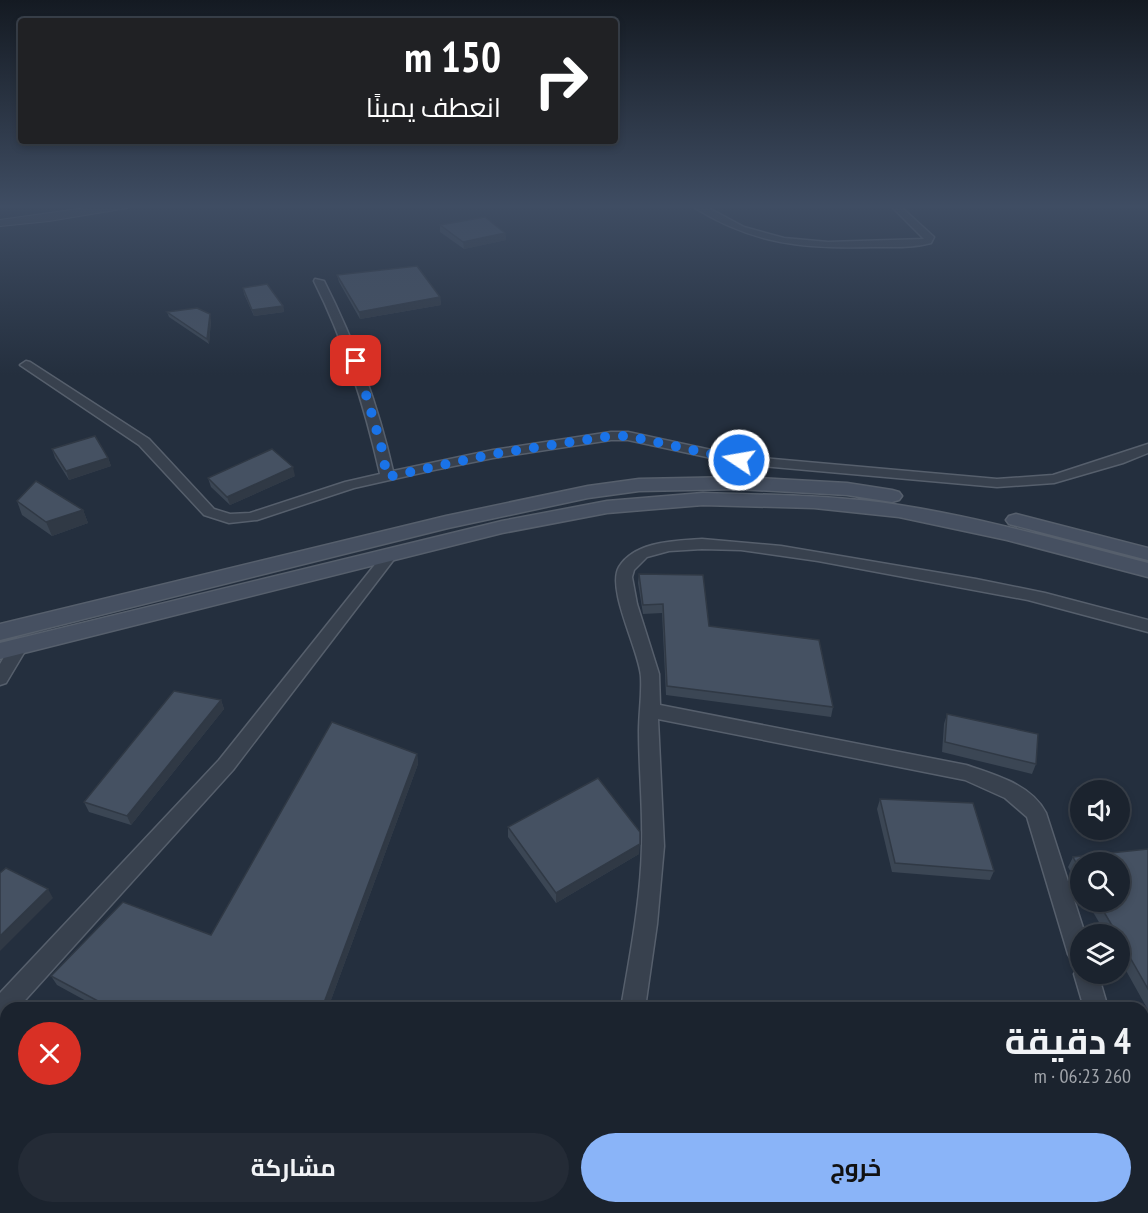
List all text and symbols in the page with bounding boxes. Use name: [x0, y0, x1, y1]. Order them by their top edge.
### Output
text: 150 m: [404, 29, 501, 84]
icon: right: [522, 42, 600, 120]
text: انعطف يمينًا: [366, 90, 501, 124]
pin: [330, 335, 381, 386]
icon: arrive: [339, 344, 372, 377]
position arrow: [707, 428, 771, 492]
map controls: [1070, 780, 1130, 984]
button: sound: [1070, 780, 1130, 840]
button: search: [1070, 852, 1130, 912]
button: layers: [1070, 924, 1130, 984]
text: 4 دقيقة: [1005, 1017, 1131, 1064]
button: close: [18, 1022, 81, 1085]
text: 260 m · 06:23: [1034, 1063, 1131, 1089]
button: مشاركة: [18, 1133, 569, 1202]
button: خروج: [581, 1133, 1131, 1202]

